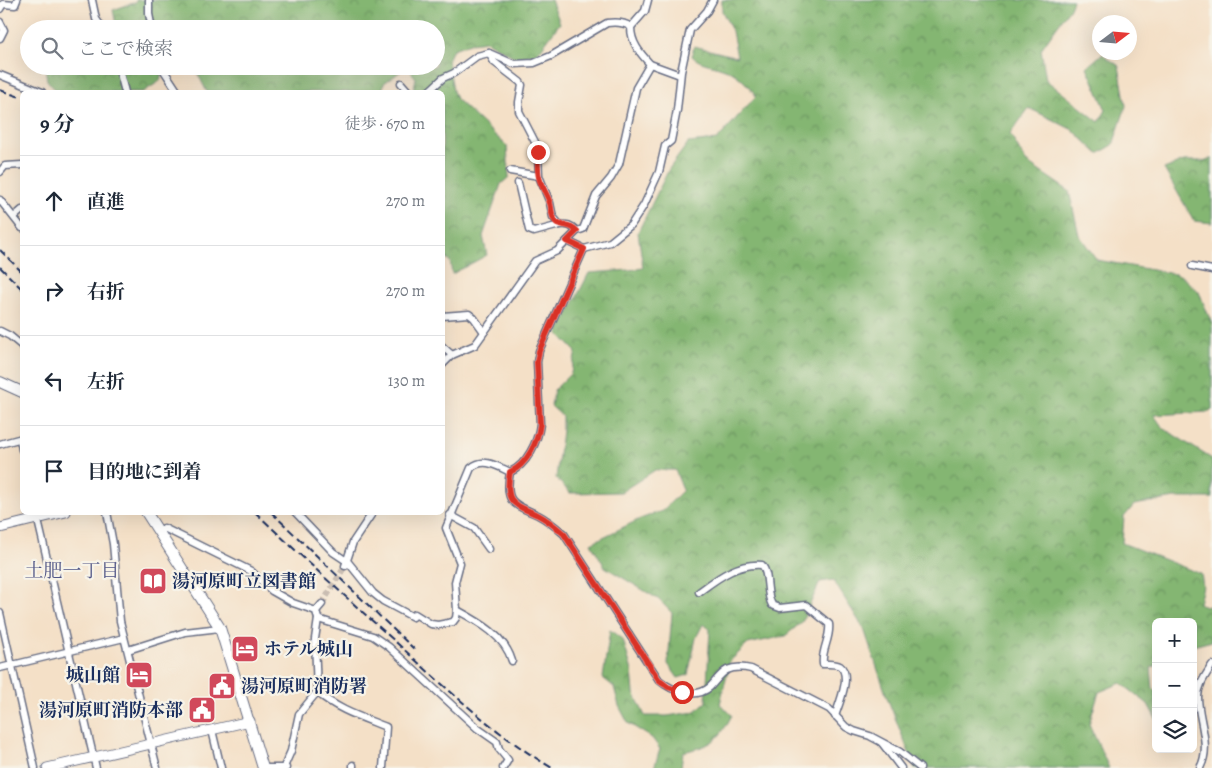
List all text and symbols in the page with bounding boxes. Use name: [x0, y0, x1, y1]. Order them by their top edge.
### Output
north arrow: [1092, 15, 1137, 60]
search box: [20, 20, 445, 75]
icon: search: [38, 34, 66, 62]
text: ここで検索: [78, 36, 173, 62]
text: 9 分: [40, 110, 74, 138]
text: 徒歩 · 670 m: [344, 113, 425, 135]
route end: [527, 141, 550, 164]
icon: ahead: [40, 187, 68, 215]
text: 直進: [87, 189, 125, 215]
text: 270 m: [386, 190, 425, 212]
icon: right: [40, 277, 68, 305]
text: 右折: [87, 279, 125, 305]
text: 270 m: [386, 280, 425, 302]
icon: left: [40, 367, 68, 395]
text: 左折: [87, 369, 125, 395]
text: 130 m: [388, 370, 425, 392]
icon: arrive: [40, 457, 68, 485]
text: 目的地に到着: [87, 459, 201, 485]
district label: 土肥一丁目: [24, 558, 120, 584]
library icon: 湯河原町立図書館: [138, 566, 168, 596]
place label: 湯河原町立図書館: [172, 569, 316, 593]
map controls: [1152, 618, 1197, 753]
button: +: [1152, 618, 1197, 663]
hotel icon: ホテル城山: [230, 634, 260, 664]
place label: ホテル城山: [264, 637, 353, 661]
hotel icon: 城山館: [124, 660, 154, 690]
place label: 城山館: [66, 663, 120, 687]
button: −: [1152, 663, 1197, 708]
public building icon: 湯河原町消防署: [207, 671, 237, 701]
place label: 湯河原町消防署: [241, 674, 367, 698]
route start: [671, 681, 694, 704]
public building icon: 湯河原町消防本部: [187, 695, 217, 725]
place label: 湯河原町消防本部: [39, 698, 183, 722]
button: layers: [1152, 708, 1197, 753]

